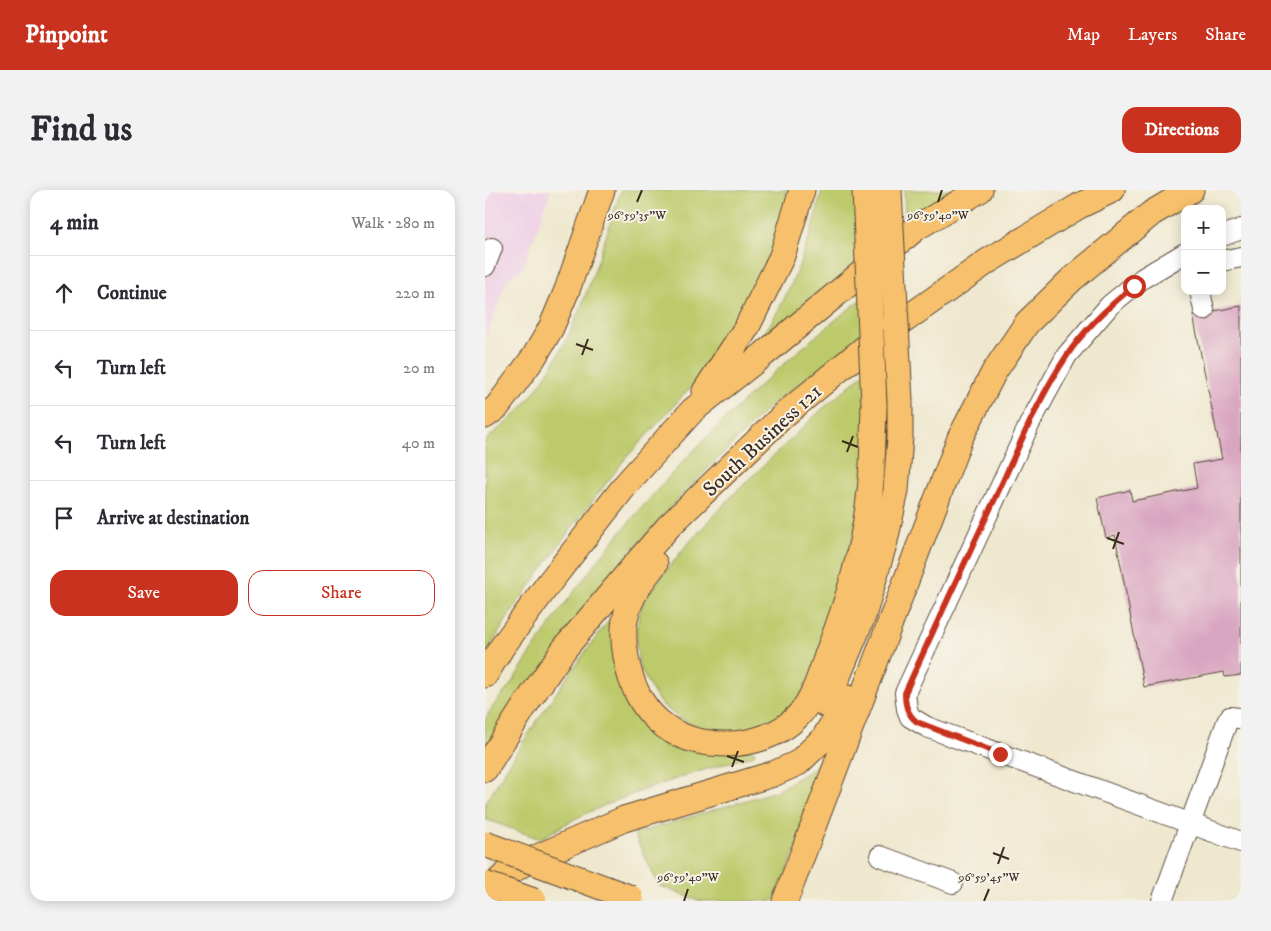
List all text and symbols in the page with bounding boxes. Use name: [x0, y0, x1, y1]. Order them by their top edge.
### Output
text: Pinpoint: [25, 20, 108, 50]
text: Map: [1067, 24, 1100, 46]
text: Layers: [1128, 24, 1177, 46]
text: Share: [1205, 24, 1246, 46]
button: Directions: [1122, 107, 1241, 153]
text: Find us: [30, 108, 132, 152]
map controls: [1181, 205, 1226, 295]
button: +: [1181, 205, 1226, 250]
text: 96°59'35"W: [607, 208, 667, 223]
text: 96°59'40"W: [906, 208, 970, 223]
text: 4 min: [50, 210, 99, 236]
text: Walk · 280 m: [351, 213, 435, 233]
button: −: [1181, 250, 1226, 295]
route start: [1123, 275, 1146, 298]
icon: ahead: [50, 279, 78, 307]
text: Continue: [97, 282, 167, 305]
text: 220 m: [395, 283, 435, 303]
icon: left: [50, 354, 78, 382]
text: Turn left: [97, 357, 166, 380]
text: 20 m: [403, 358, 435, 378]
street label: South Business 121: [698, 379, 828, 503]
icon: left: [50, 429, 78, 457]
text: Turn left: [97, 432, 166, 455]
text: 40 m: [402, 433, 435, 453]
icon: arrive: [50, 504, 78, 532]
text: Arrive at destination: [97, 507, 249, 530]
button: Save: [50, 570, 238, 616]
button: Share: [248, 570, 435, 616]
route end: [989, 743, 1012, 766]
text: 96°59'40"W: [656, 870, 720, 885]
text: 96°59'45"W: [958, 870, 1020, 885]

